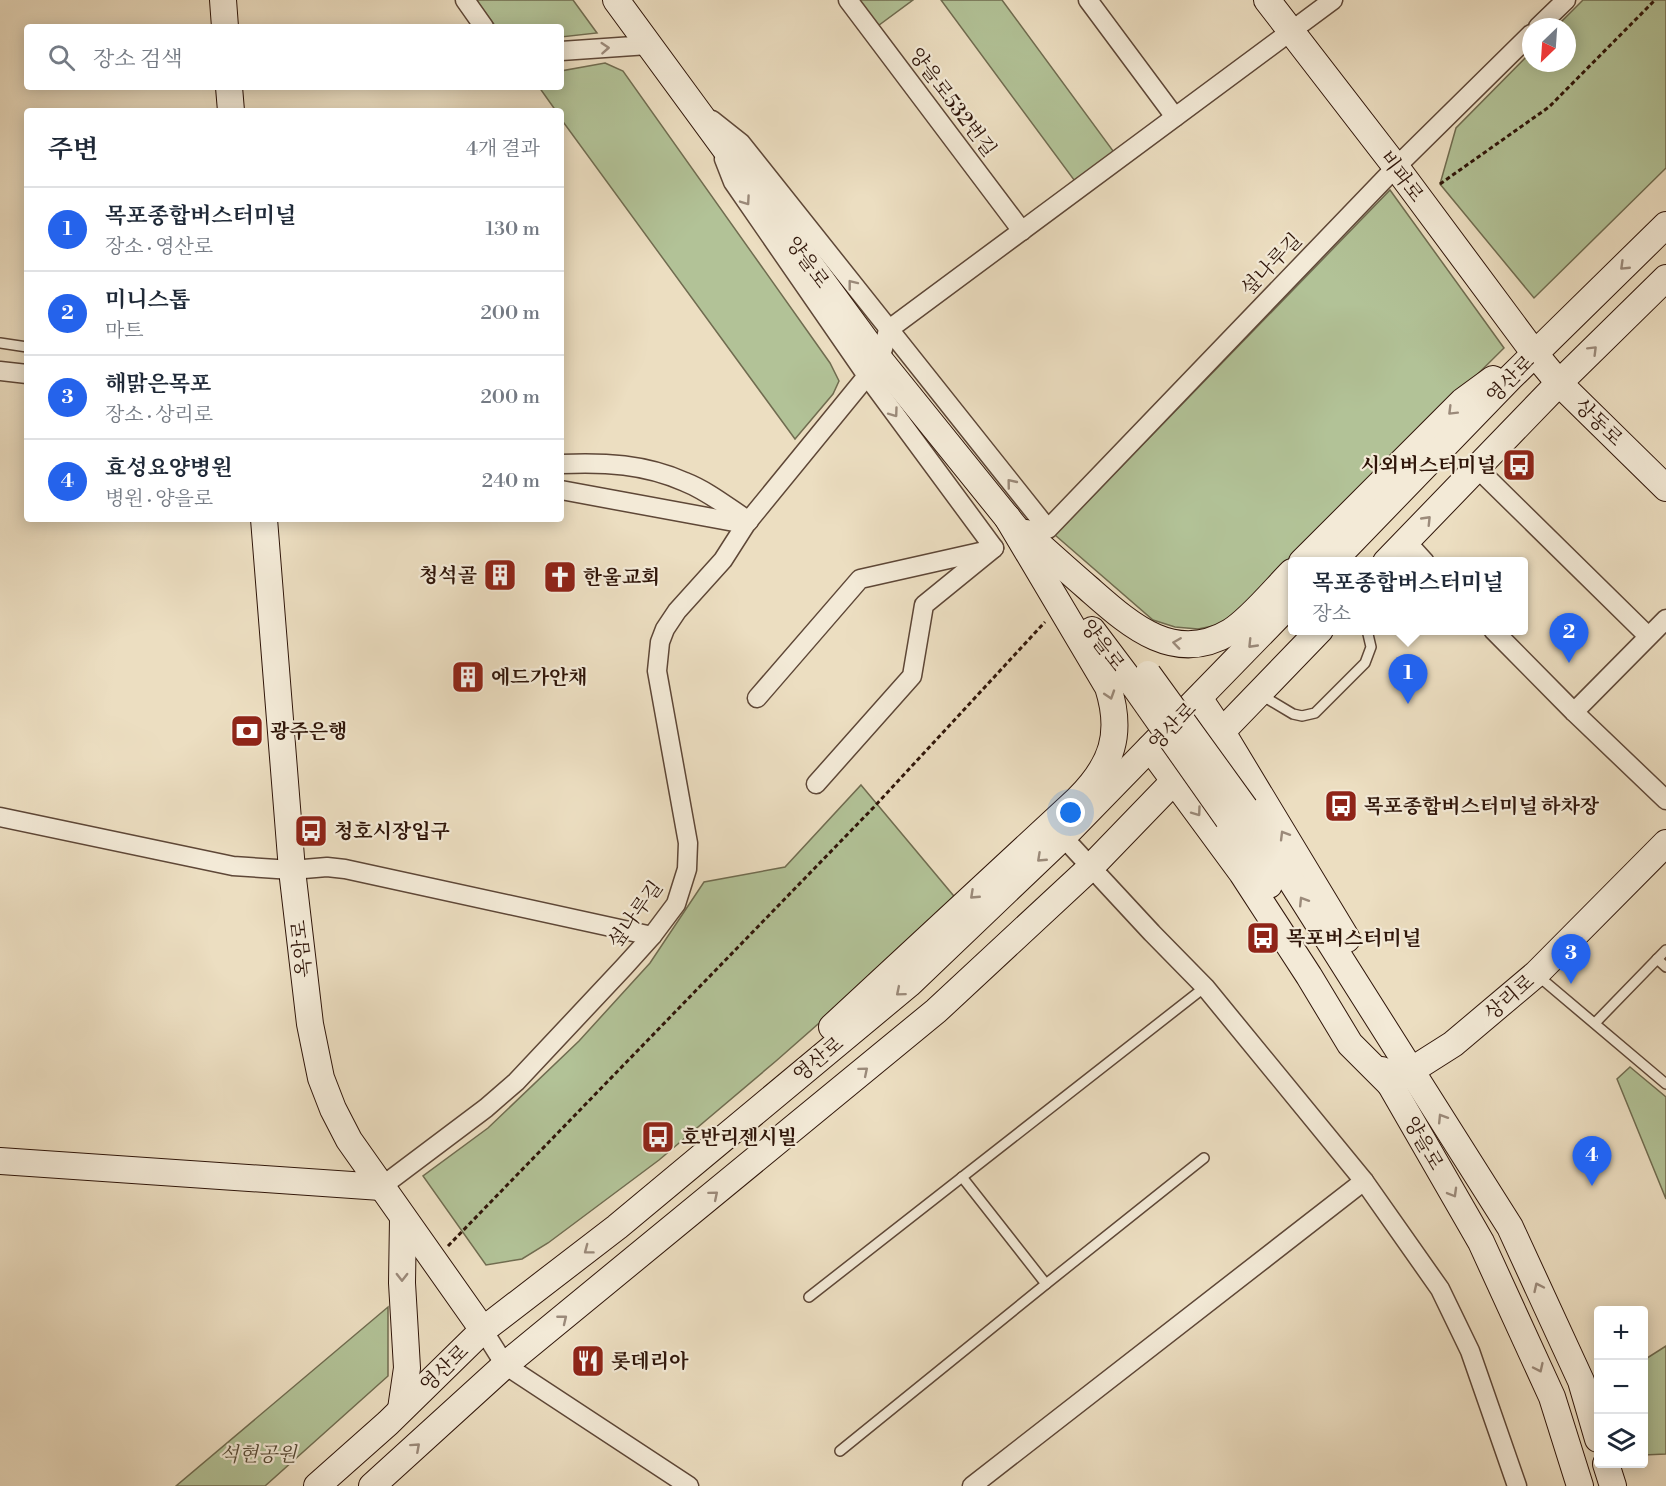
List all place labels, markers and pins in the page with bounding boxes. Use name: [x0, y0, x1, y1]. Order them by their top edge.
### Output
bus stop icon: 시외버스터미널: [1501, 447, 1537, 483]
place label: 시외버스터미널: [1361, 454, 1496, 479]
building icon: 청석골: [482, 557, 518, 593]
church icon: 한울교회: [542, 559, 578, 595]
place label: 청석골: [419, 564, 477, 589]
place label: 한울교회: [583, 566, 660, 591]
pin: 2: [1550, 614, 1588, 663]
pin: 1: [1388, 654, 1428, 704]
building icon: 에드가안채: [450, 659, 486, 695]
place label: 에드가안채: [491, 666, 588, 691]
bank icon: 광주은행: [229, 713, 265, 749]
place label: 광주은행: [270, 720, 347, 745]
bus stop icon: 목포종합버스터미널 하차장: [1323, 788, 1359, 824]
place label: 목포종합버스터미널 하차장: [1364, 795, 1600, 820]
bus stop icon: 청호시장입구: [293, 813, 329, 849]
place label: 청호시장입구: [334, 820, 450, 845]
bus stop icon: 목포버스터미널: [1245, 920, 1281, 956]
place label: 목포버스터미널: [1286, 927, 1421, 952]
pin: 3: [1552, 934, 1590, 984]
bus stop icon: 호반리젠시빌: [640, 1119, 676, 1155]
place label: 호반리젠시빌: [681, 1126, 797, 1151]
pin: 4: [1572, 1136, 1612, 1186]
restaurant icon: 롯데리아: [570, 1343, 606, 1379]
place label: 롯데리아: [611, 1350, 689, 1375]

